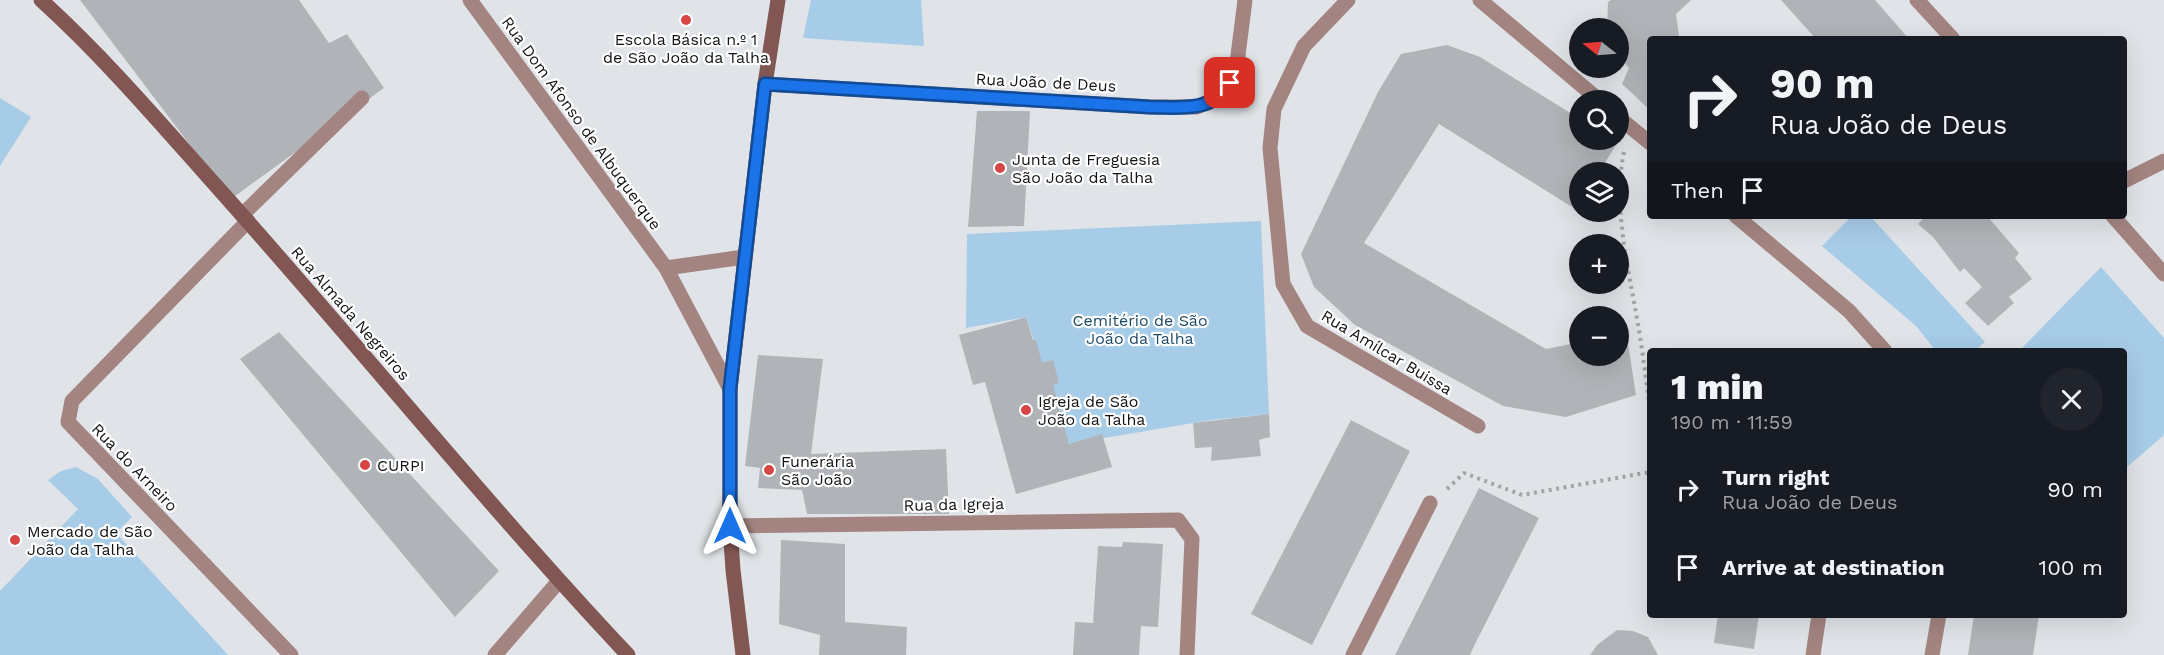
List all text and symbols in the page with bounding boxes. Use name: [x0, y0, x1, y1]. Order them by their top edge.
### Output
street label: Rua Dom Afonso de Albuquerque: [498, 13, 665, 234]
marker: Escola Básica n.º 1 de São João da Talha: [679, 13, 693, 27]
north arrow: [1569, 18, 1629, 78]
map controls: [1569, 18, 1629, 366]
place label: Escola Básica n.º 1 de São João da Talha: [603, 30, 769, 67]
pin: [1204, 57, 1255, 108]
text: 90 m: [1770, 59, 1874, 108]
icon: right: [1671, 60, 1749, 138]
icon: arrive: [1213, 66, 1246, 99]
street label: Rua João de Deus: [975, 69, 1117, 96]
button: search: [1569, 90, 1629, 150]
text: Rua João de Deus: [1770, 109, 2007, 141]
place label: Junta de Freguesia São João da Talha: [1012, 150, 1160, 187]
marker: Junta de Freguesia São João da Talha: [993, 161, 1007, 175]
button: layers: [1569, 162, 1629, 222]
icon: arrive: [1736, 174, 1769, 207]
text: Then: [1671, 178, 1724, 203]
button: +: [1569, 234, 1629, 294]
street label: Rua Almada Negreiros: [287, 242, 414, 384]
street label: Rua Amílcar Buissa: [1318, 306, 1455, 399]
button: −: [1569, 306, 1629, 366]
park label: Cemitério de São João da Talha: [1073, 311, 1207, 348]
text: 1 min: [1671, 366, 1764, 408]
button: close: [2040, 368, 2103, 431]
place label: Igreja de São João da Talha: [1038, 392, 1145, 429]
marker: Igreja de São João da Talha: [1019, 403, 1033, 417]
text: 190 m · 11:59: [1671, 410, 1793, 434]
street label: Rua do Arneiro: [88, 419, 182, 515]
place label: Funerária São João: [781, 452, 854, 489]
place label: CURPI: [377, 456, 424, 475]
marker: CURPI: [358, 458, 372, 472]
marker: Funerária São João: [762, 463, 776, 477]
text: Turn right: [1722, 465, 1829, 490]
icon: right: [1671, 473, 1704, 506]
text: 90 m: [2047, 477, 2103, 502]
text: Rua João de Deus: [1722, 490, 1898, 514]
position arrow: [698, 494, 762, 558]
street label: Rua da Igreja: [904, 494, 1004, 515]
place label: Mercado de São João da Talha: [27, 522, 153, 559]
marker: Mercado de São João da Talha: [8, 533, 22, 547]
icon: arrive: [1671, 551, 1704, 584]
text: Arrive at destination: [1722, 555, 1945, 580]
text: 100 m: [2039, 555, 2103, 580]

